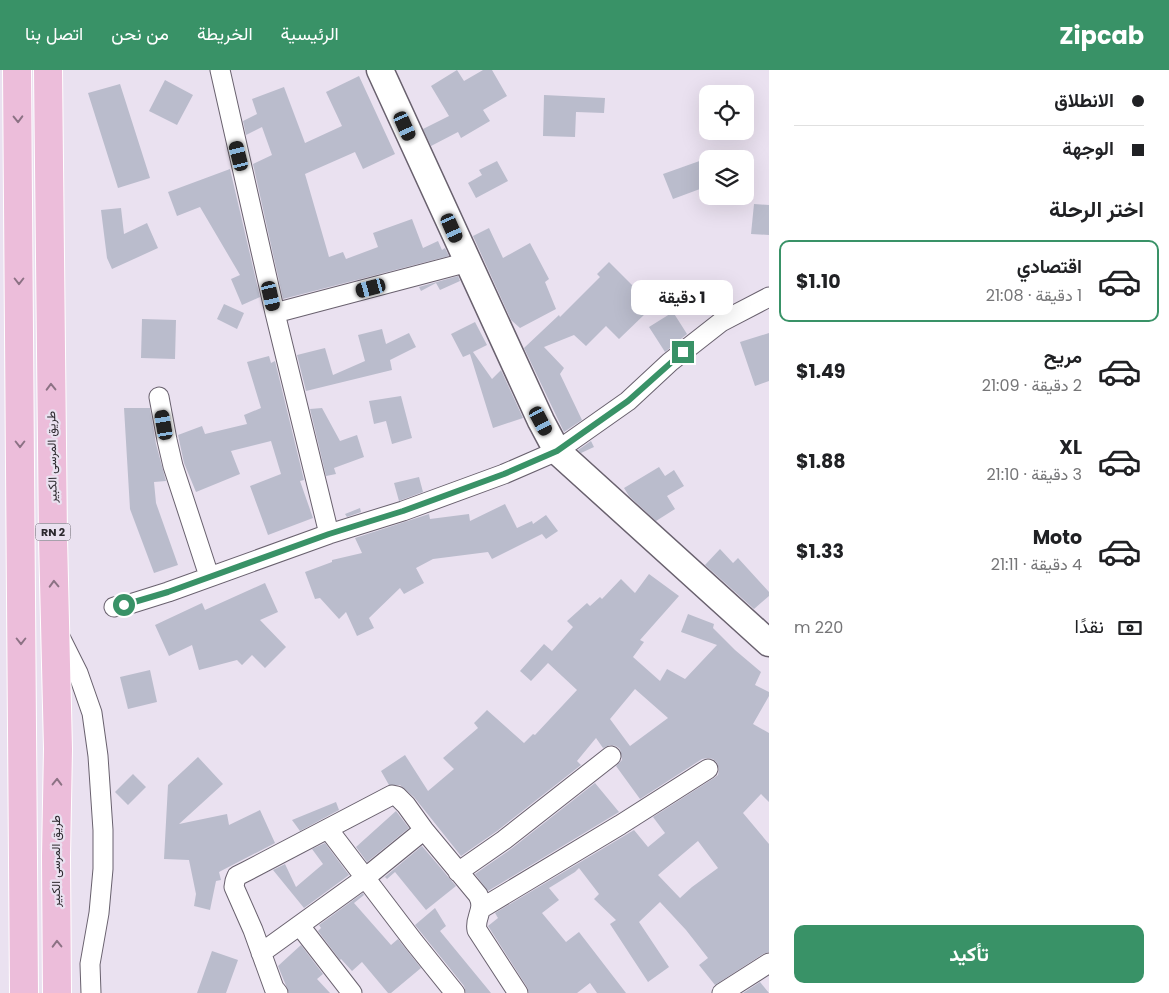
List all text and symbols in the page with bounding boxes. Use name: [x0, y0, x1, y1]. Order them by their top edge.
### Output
text: Zipcab: [1059, 19, 1144, 52]
text: اتصل بنا: [25, 21, 83, 46]
text: من نحن: [111, 21, 169, 46]
text: الخريطة: [197, 21, 253, 46]
text: الرئيسية: [281, 21, 339, 46]
map controls: [699, 85, 754, 205]
button: locate: [699, 85, 754, 140]
text: الانطلاق: [1054, 87, 1114, 114]
car: [392, 109, 417, 143]
one-way arrow: [13, 115, 23, 123]
text: الوجهة: [1062, 135, 1114, 162]
car: [228, 140, 249, 172]
button: layers: [699, 150, 754, 205]
text: اختر الرحلة: [1049, 194, 1144, 225]
car: [439, 211, 464, 245]
text: اقتصادي: [1017, 253, 1082, 280]
icon: car: [1097, 259, 1142, 304]
text: $1.10: [796, 268, 841, 295]
car: [354, 277, 387, 299]
one-way arrow: [14, 278, 24, 285]
car: [260, 280, 281, 312]
callout: 1 دقيقة: [632, 280, 734, 314]
text: 1 دقيقة · 21:08: [986, 284, 1082, 307]
text: 1 دقيقة: [658, 286, 706, 309]
route end: [672, 341, 694, 363]
text: مريح: [1044, 343, 1082, 370]
icon: car: [1097, 349, 1142, 394]
text: $1.49: [796, 358, 846, 385]
text: 2 دقيقة · 21:09: [982, 374, 1082, 397]
one-way arrow: [46, 383, 56, 390]
car: [527, 404, 554, 438]
car: [154, 409, 173, 441]
street label: طريق المرسى الكبير: [42, 411, 61, 504]
text: XL: [1059, 434, 1082, 461]
icon: car: [1097, 439, 1142, 484]
one-way arrow: [15, 440, 25, 448]
text: $1.88: [796, 448, 846, 475]
text: 3 دقيقة · 21:10: [986, 463, 1082, 486]
road number: RN 2: [36, 524, 70, 541]
text: Moto: [1033, 524, 1082, 551]
icon: car: [1097, 529, 1142, 574]
text: $1.33: [796, 538, 844, 565]
text: 4 دقيقة · 21:11: [991, 553, 1082, 576]
one-way arrow: [49, 580, 60, 588]
route start: [113, 594, 135, 616]
text: نقدًا: [1075, 613, 1104, 640]
icon: cash: [1116, 614, 1144, 642]
text: 220 m: [794, 616, 843, 639]
one-way arrow: [16, 637, 27, 645]
one-way arrow: [52, 778, 62, 786]
street label: طريق المرسى الكبير: [47, 815, 64, 908]
button: تأكيد: [794, 925, 1144, 983]
one-way arrow: [52, 940, 62, 948]

